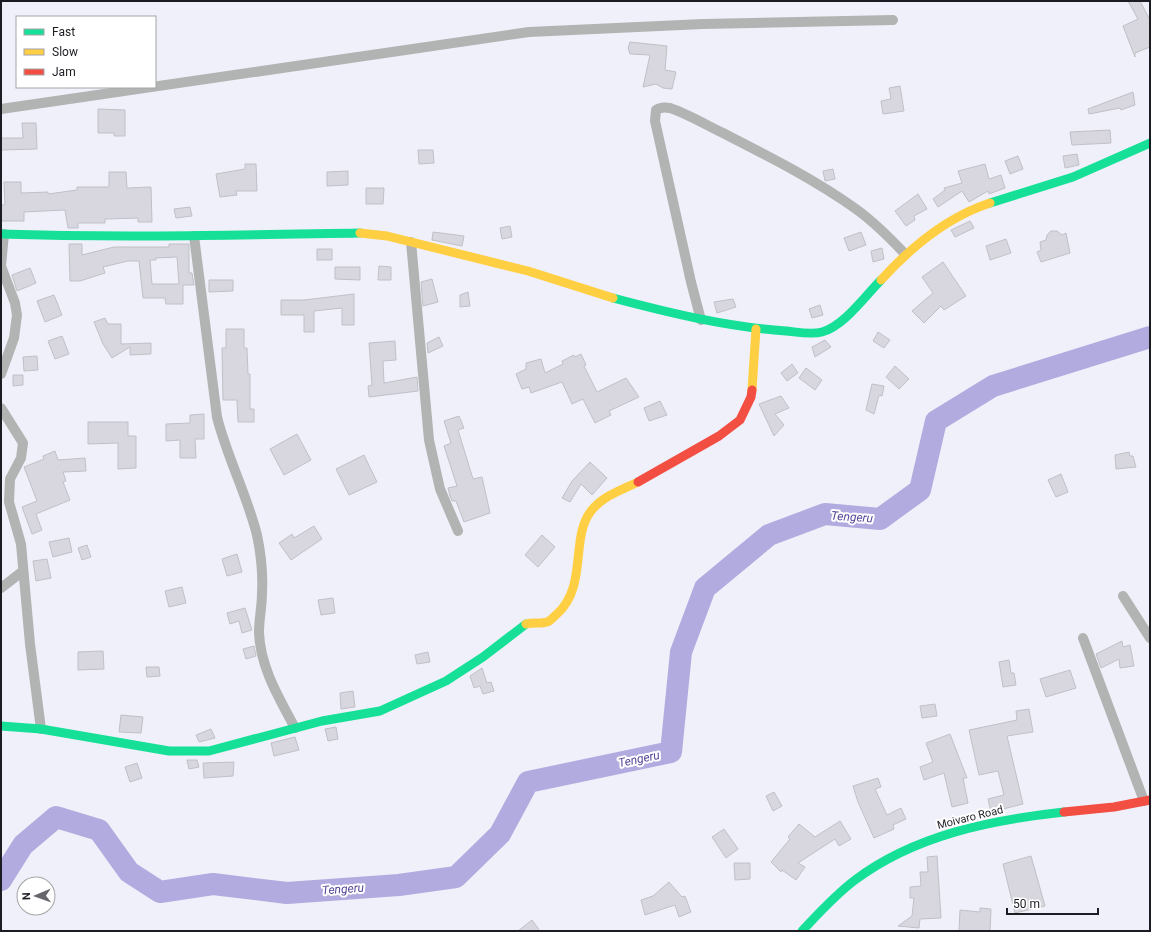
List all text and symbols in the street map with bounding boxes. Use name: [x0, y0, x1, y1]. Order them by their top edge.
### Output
legend: [16, 16, 156, 88]
text: Fast: [52, 25, 75, 39]
text: Slow: [52, 45, 78, 59]
text: Jam: [52, 65, 76, 79]
water label: Tengeru: [831, 509, 874, 525]
water label: Tengeru: [617, 748, 662, 770]
street label: Moivaro Road: [936, 803, 1005, 832]
north arrow: [16, 876, 56, 916]
water label: Tengeru: [322, 881, 365, 897]
scale bar: [1007, 890, 1098, 916]
text: N: [20, 892, 33, 900]
text: 50 m: [1013, 897, 1040, 911]

